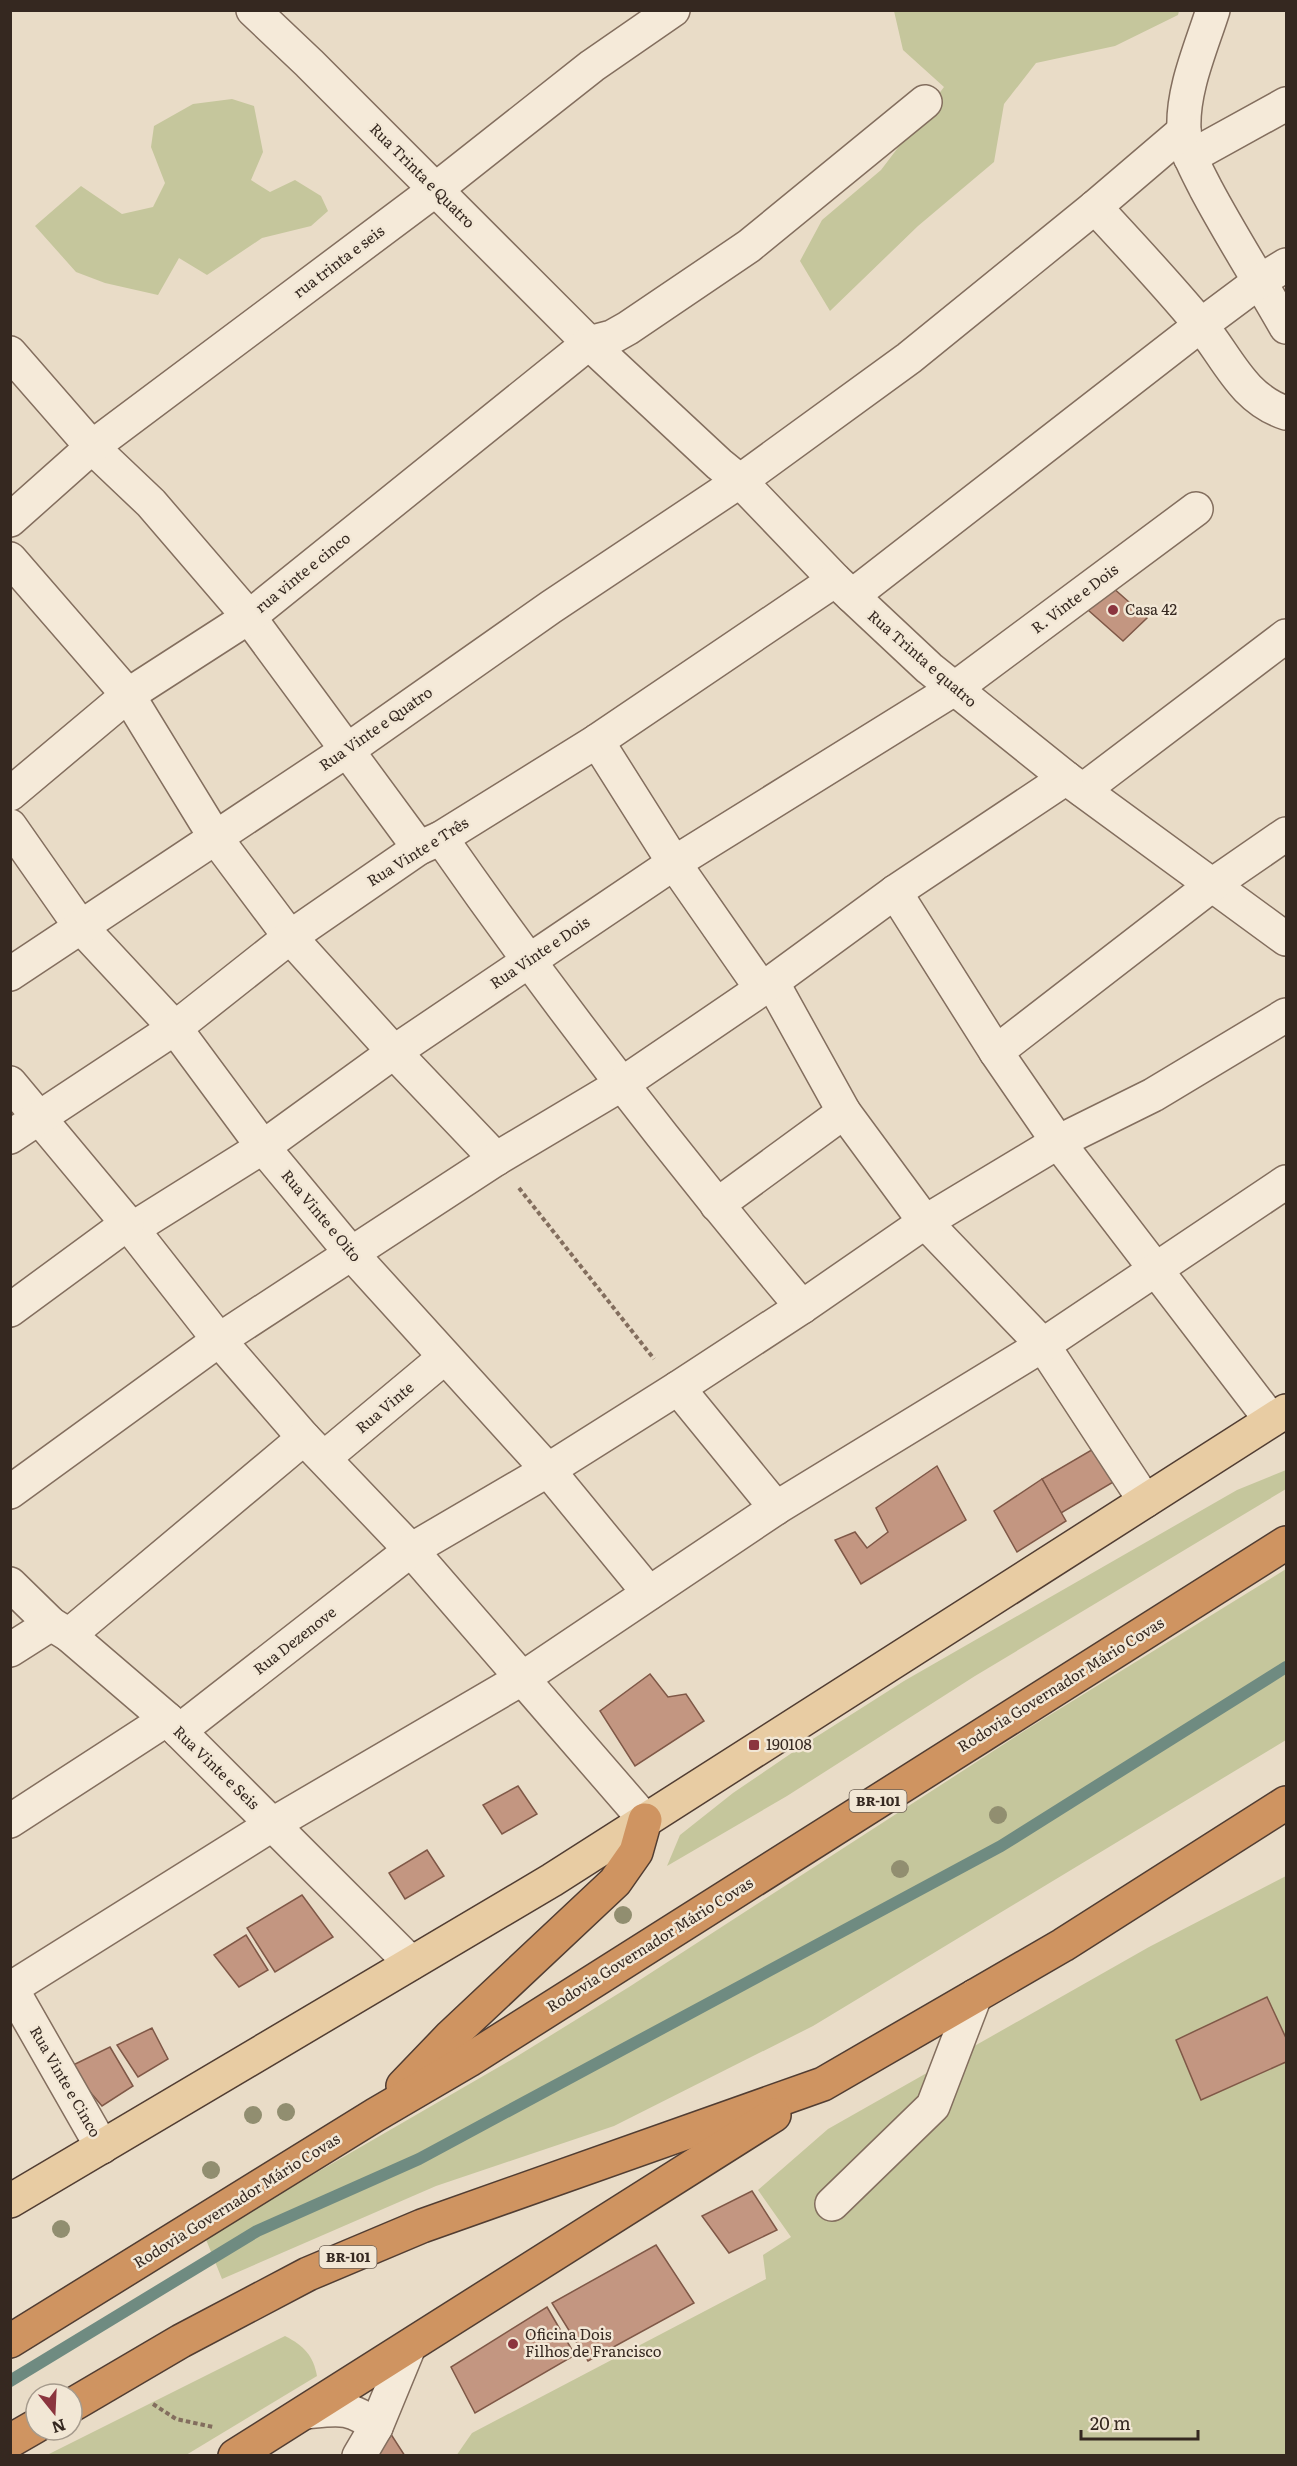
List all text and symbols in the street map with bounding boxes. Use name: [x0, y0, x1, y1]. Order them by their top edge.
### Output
street label: Rua Trinta e Quatro: [365, 117, 481, 233]
street label: rua trinta e seis: [288, 219, 389, 303]
street label: rua vinte e cinco: [249, 526, 355, 618]
street label: R. Vinte e Dois: [1026, 557, 1123, 638]
place label: Casa 42: [1125, 597, 1177, 620]
marker: Casa 42: [1106, 603, 1120, 617]
street label: Rua Trinta e quatro: [863, 604, 983, 712]
street label: Rua Vinte e Quatro: [314, 680, 437, 776]
street label: Rua Vinte e Três: [362, 810, 473, 891]
street label: Rua Vinte e Dois: [485, 910, 594, 994]
street label: Rua Vinte e Oito: [277, 1164, 368, 1266]
street label: Rua Vinte: [350, 1375, 418, 1438]
street label: Rua Dezenove: [248, 1600, 341, 1680]
street label: Rodovia Governador Mário Covas: [953, 1610, 1168, 1757]
street label: Rua Vinte e Seis: [169, 1720, 266, 1814]
place label: 190108: [766, 1732, 812, 1755]
marker: 190108: [747, 1738, 761, 1752]
road number: BR-101: [850, 1790, 906, 1812]
street label: Rodovia Governador Mário Covas: [542, 1870, 757, 2017]
street label: Rua Vinte e Cinco: [25, 2021, 108, 2141]
street label: Rodovia Governador Mário Covas: [129, 2126, 344, 2273]
road number: BR-101: [320, 2246, 376, 2268]
place label: Oficina Dois Filhos de Francisco: [525, 2322, 662, 2362]
marker: Oficina Dois Filhos de Francisco: [506, 2337, 520, 2351]
north arrow: [24, 2382, 84, 2442]
scale bar: [1081, 2403, 1198, 2441]
text: 20 m: [1090, 2409, 1131, 2436]
text: N: [49, 2414, 69, 2441]

